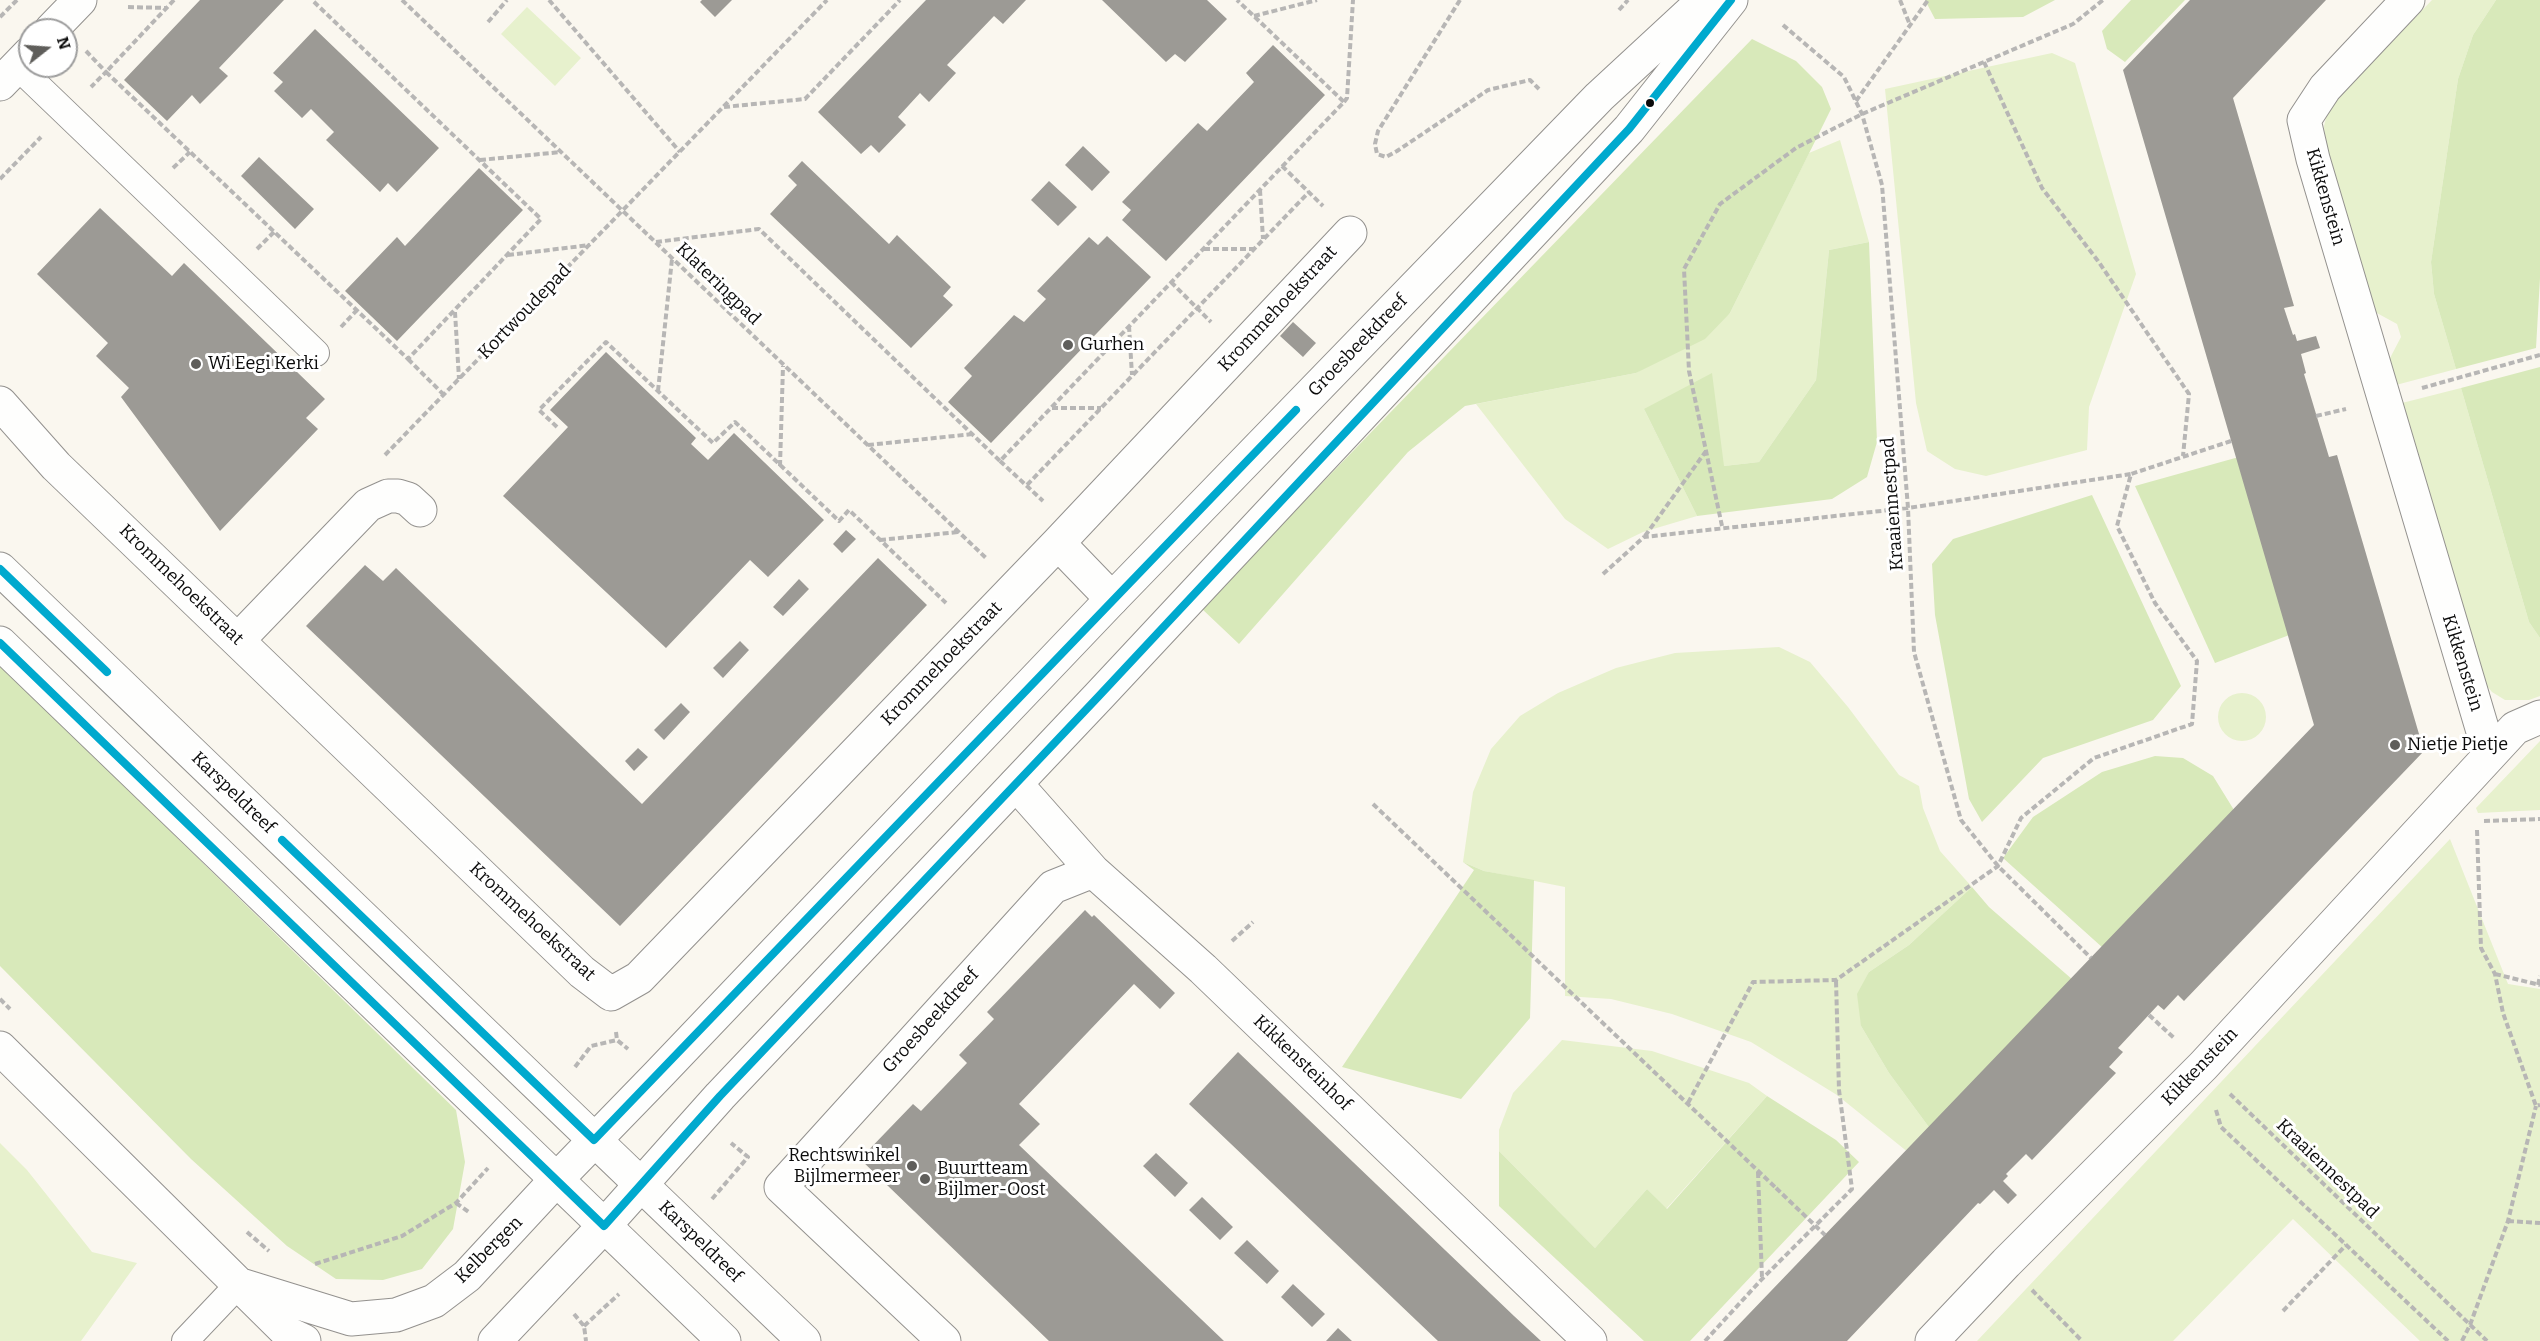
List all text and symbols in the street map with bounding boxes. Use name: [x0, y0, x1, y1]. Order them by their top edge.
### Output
north arrow: [18, 18, 78, 78]
text: N: [53, 34, 75, 52]
unlabelled marker: [1644, 97, 1656, 109]
street label: Kikkenstein: [2301, 146, 2349, 248]
street label: Klateringpad: [671, 238, 765, 330]
street label: Krommehoekstraat: [1214, 242, 1342, 376]
street label: Kortwoudepad: [474, 260, 576, 364]
street label: Groesbeekdreef: [1304, 290, 1412, 402]
place label: Gurhen: [1080, 334, 1144, 356]
marker: Gurhen: [1061, 338, 1075, 352]
place label: Wi Eegi Kerki: [208, 353, 319, 375]
marker: Wi Eegi Kerki: [189, 357, 203, 371]
street label: Kraaiennestpad: [1878, 437, 1908, 571]
street label: Krommehoekstraat: [114, 520, 248, 650]
street label: Krommehoekstraat: [877, 597, 1007, 731]
street label: Kikkenstein: [2437, 612, 2487, 714]
place label: Nietje Pietje: [2407, 734, 2508, 756]
marker: Nietje Pietje: [2388, 738, 2402, 752]
street label: Karspeldreef: [187, 748, 279, 838]
street label: Krommehoekstraat: [465, 858, 599, 986]
street label: Groesbeekdreef: [878, 964, 984, 1078]
street label: Kikkensteinhof: [1249, 1011, 1355, 1115]
street label: Kikkenstein: [2157, 1024, 2243, 1110]
street label: Kraaiennestpad: [2271, 1115, 2383, 1223]
place label: Rechtswinkel Bijlmermeer: [788, 1145, 900, 1188]
place label: Buurtteam Bijlmer-Oost: [937, 1158, 1046, 1200]
marker: Rechtswinkel Bijlmermeer: [905, 1159, 919, 1173]
marker: Buurtteam Bijlmer-Oost: [918, 1172, 932, 1186]
street label: Karspeldreef: [654, 1197, 746, 1287]
street label: Kelbergen: [451, 1212, 527, 1288]

